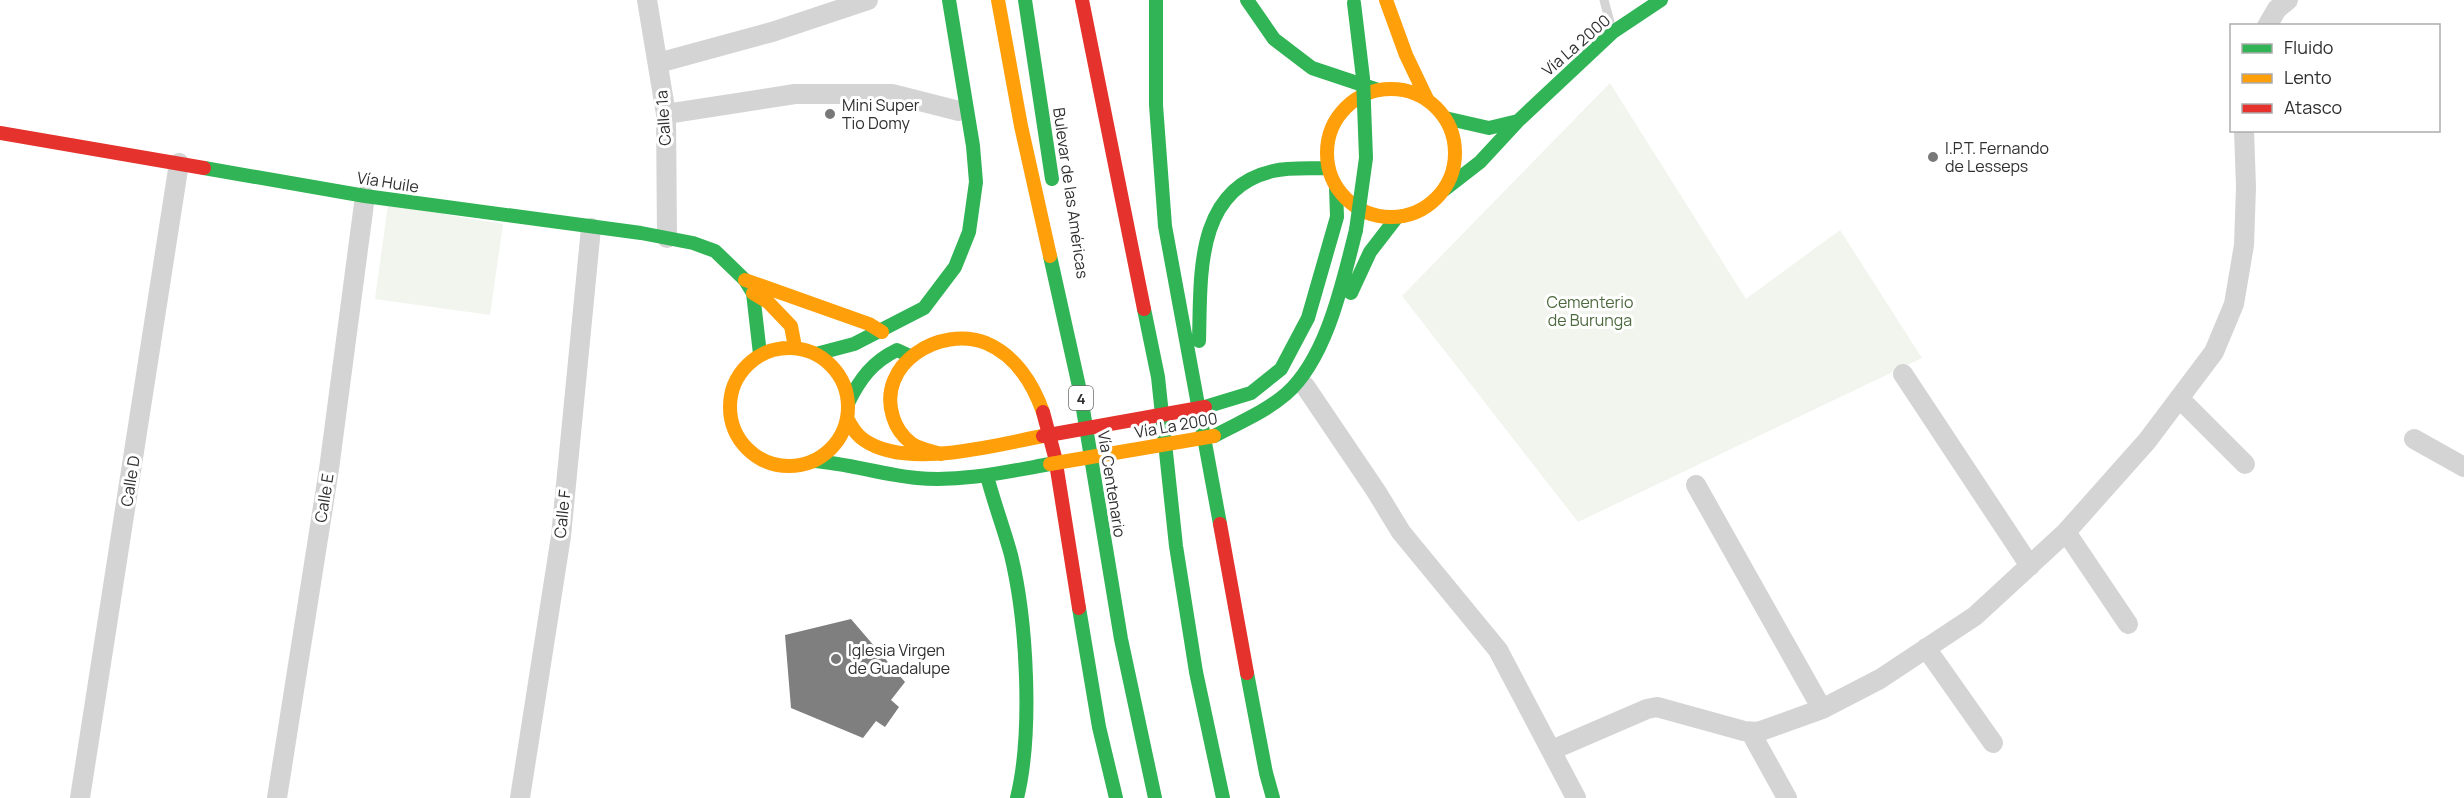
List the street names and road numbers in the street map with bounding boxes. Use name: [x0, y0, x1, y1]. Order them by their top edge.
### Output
street label: Vía La 2000: [1537, 9, 1615, 81]
street label: Calle 1a: [650, 90, 676, 146]
street label: Bulevar de las Américas: [1048, 106, 1094, 280]
street label: Vía Huile: [355, 166, 421, 198]
road number: 4: [1069, 386, 1093, 410]
street label: Vía La 2000: [1133, 407, 1219, 443]
street label: Vía Centenario: [1093, 429, 1131, 539]
street label: Calle D: [115, 454, 145, 508]
street label: Calle E: [309, 472, 339, 524]
street label: Calle F: [549, 489, 575, 539]

